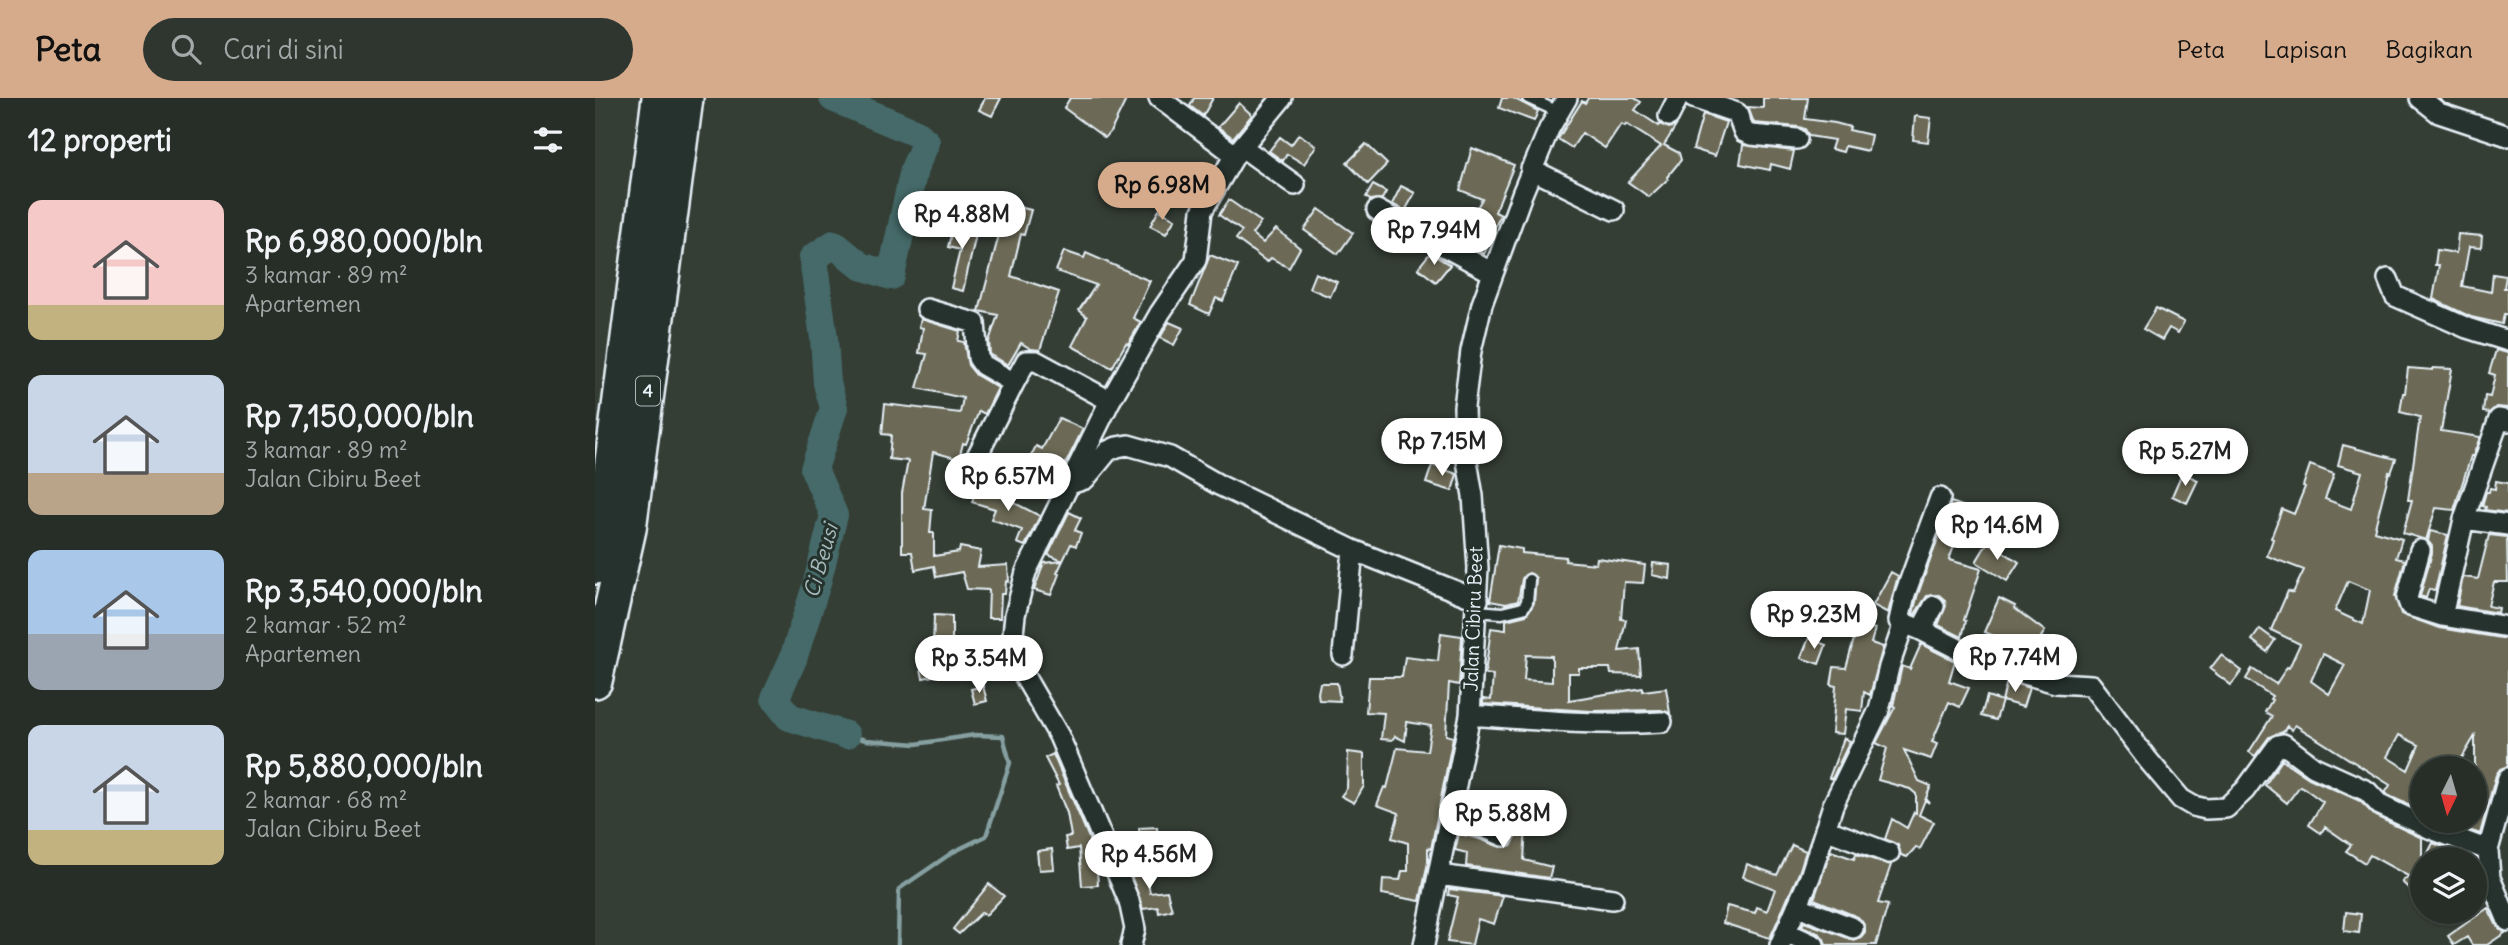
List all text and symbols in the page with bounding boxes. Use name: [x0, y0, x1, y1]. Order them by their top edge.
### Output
search box: [143, 18, 633, 81]
text: Peta: [35, 28, 101, 70]
icon: search: [167, 30, 205, 68]
text: Cari di sini: [223, 33, 344, 66]
text: Peta: [2177, 34, 2225, 64]
text: Lapisan: [2263, 34, 2347, 64]
text: Bagikan: [2385, 34, 2473, 64]
text: 12 properti: [28, 121, 172, 159]
icon: filters: [529, 121, 567, 159]
pin: Rp 6.98M: [1090, 162, 1234, 222]
text: Rp 6.98M: [1114, 170, 1210, 199]
pin: Rp 4.88M: [890, 192, 1034, 251]
text: Rp 4.88M: [914, 199, 1010, 228]
pin: Rp 7.94M: [1362, 208, 1506, 267]
text: Rp 7.94M: [1387, 215, 1481, 244]
text: Rp 6,980,000/bln: [245, 222, 483, 260]
icon: home: [84, 228, 168, 312]
text: 3 kamar · 89 m²: [245, 260, 408, 289]
text: Apartemen: [245, 289, 361, 318]
road number: 4: [636, 376, 660, 405]
text: Rp 7,150,000/bln: [245, 397, 474, 435]
icon: home: [84, 403, 168, 487]
pin: Rp 7.15M: [1370, 418, 1514, 478]
text: Rp 7.15M: [1397, 426, 1487, 455]
pin: Rp 5.27M: [2113, 428, 2257, 488]
text: 3 kamar · 89 m²: [245, 435, 408, 464]
text: Rp 5.27M: [2138, 436, 2232, 465]
pin: Rp 6.57M: [936, 454, 1080, 513]
text: Rp 6.57M: [961, 461, 1055, 490]
text: Jalan Cibiru Beet: [245, 464, 421, 493]
pin: Rp 14.6M: [1925, 503, 2069, 562]
text: Rp 14.6M: [1951, 510, 2043, 539]
water label: Ci Beusi: [797, 519, 844, 601]
street label: Jalan Cibiru Beet: [1458, 546, 1488, 692]
text: Rp 3,540,000/bln: [245, 572, 483, 610]
icon: home: [84, 578, 168, 662]
pin: Rp 9.23M: [1742, 592, 1886, 651]
text: Rp 9.23M: [1766, 599, 1862, 628]
text: 2 kamar · 52 m²: [245, 610, 407, 639]
pin: Rp 7.74M: [1943, 634, 2087, 694]
pin: Rp 3.54M: [907, 636, 1051, 695]
text: Apartemen: [245, 639, 361, 668]
text: Rp 7.74M: [1969, 642, 2061, 671]
text: Rp 3.54M: [931, 643, 1027, 672]
text: Rp 5,880,000/bln: [245, 747, 483, 785]
icon: home: [84, 753, 168, 837]
north arrow: [2410, 756, 2487, 833]
map controls: [2410, 756, 2487, 924]
text: 2 kamar · 68 m²: [245, 785, 407, 814]
pin: Rp 5.88M: [1431, 790, 1575, 850]
text: Rp 5.88M: [1455, 798, 1551, 827]
text: Jalan Cibiru Beet: [245, 814, 421, 843]
pin: Rp 4.56M: [1077, 832, 1221, 891]
text: Rp 4.56M: [1101, 839, 1197, 868]
button: layers: [2410, 847, 2487, 924]

